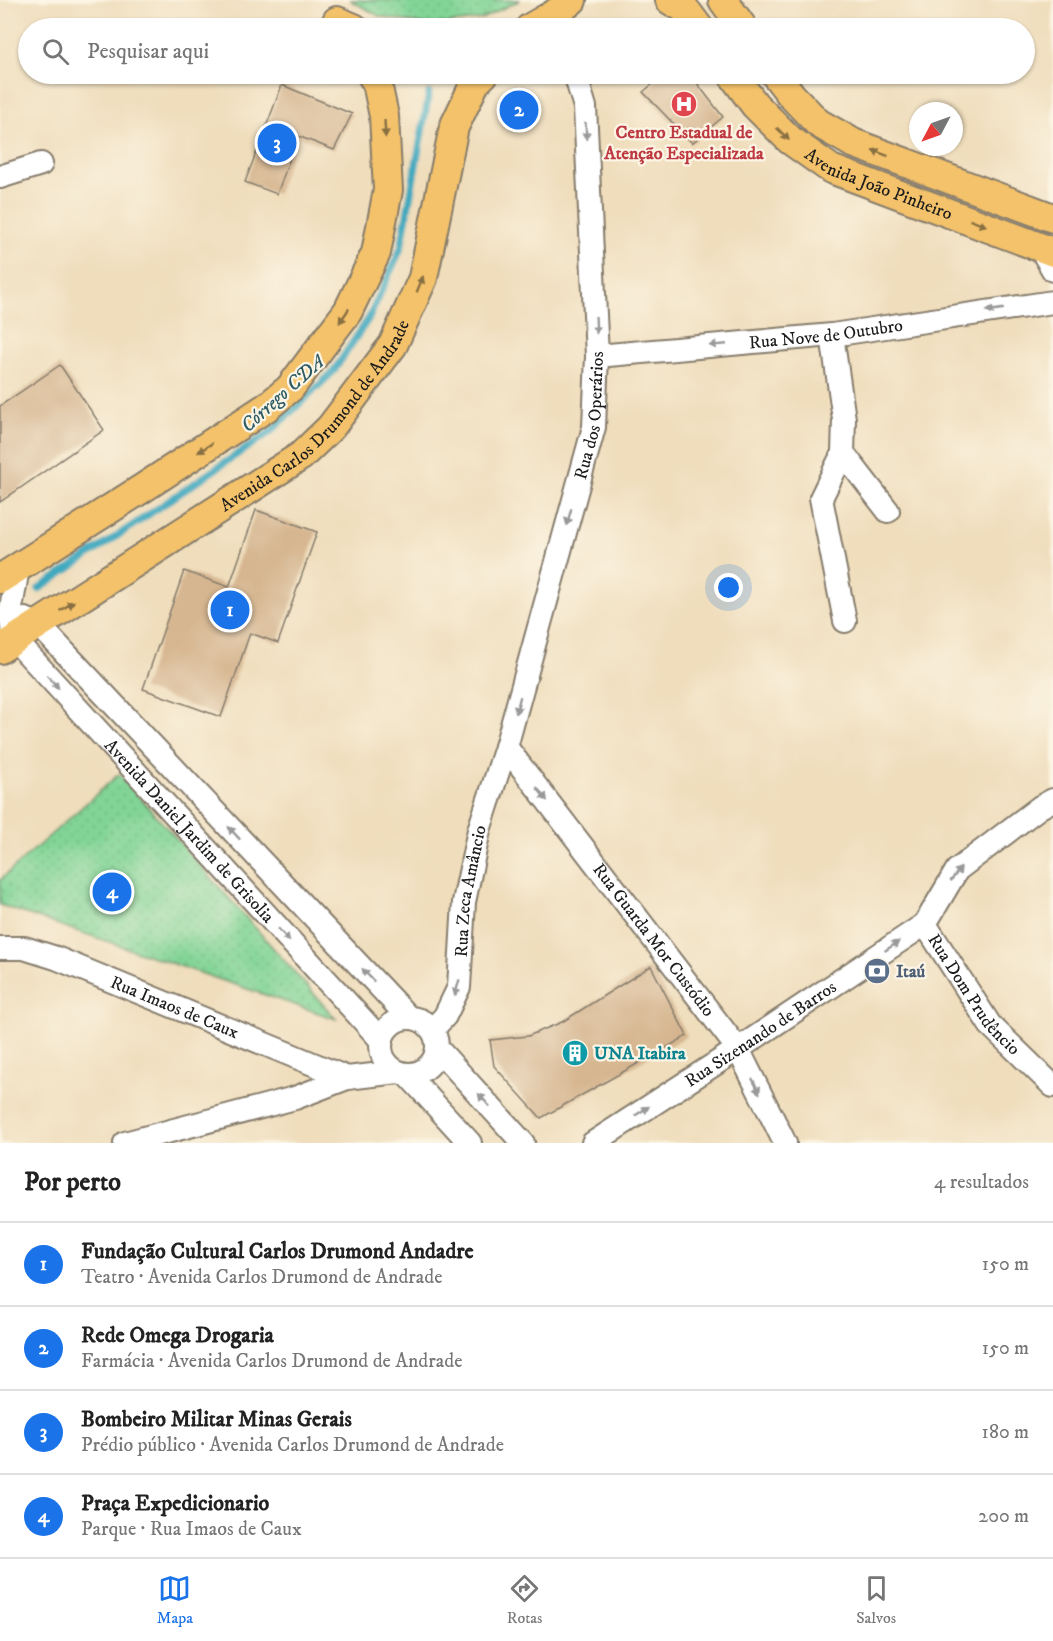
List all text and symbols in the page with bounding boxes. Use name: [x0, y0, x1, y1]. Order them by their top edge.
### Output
search box: [18, 18, 1035, 84]
icon: search: [39, 35, 72, 68]
text: Pesquisar aqui: [87, 38, 209, 65]
pin: 2: [500, 88, 538, 132]
hospital icon: Centro Estadual de Atenção Especializada: [669, 89, 699, 119]
north arrow: [909, 102, 963, 156]
pin: 3: [258, 120, 296, 166]
one-way arrow: [381, 120, 390, 139]
one-way arrow: [581, 121, 590, 140]
place label: Centro Estadual de Atenção Especializada: [603, 122, 764, 165]
one-way arrow: [776, 126, 790, 140]
street label: Avenida João Pinheiro: [800, 144, 955, 225]
one-way arrow: [871, 148, 889, 158]
one-way arrow: [969, 219, 987, 229]
one-way arrow: [416, 275, 425, 293]
one-way arrow: [986, 306, 1005, 315]
one-way arrow: [339, 307, 350, 324]
street label: Rua Nove de Outubro: [748, 315, 905, 354]
one-way arrow: [591, 316, 600, 335]
street label: Avenida Carlos Drumond de Andrade: [216, 317, 415, 517]
one-way arrow: [709, 340, 728, 350]
water label: Córrego CDA: [236, 349, 331, 439]
street label: Rua dos Operários: [570, 351, 609, 482]
one-way arrow: [197, 442, 213, 453]
one-way arrow: [564, 508, 573, 526]
your location: [714, 573, 743, 602]
pin: 1: [210, 588, 250, 632]
one-way arrow: [59, 601, 75, 612]
one-way arrow: [46, 675, 60, 689]
one-way arrow: [512, 696, 522, 714]
street label: Avenida Daniel Jardim de Grisolia: [99, 735, 279, 928]
one-way arrow: [535, 786, 547, 801]
street label: Rua Zeca Amâncio: [451, 822, 492, 958]
one-way arrow: [227, 825, 241, 840]
street label: Rua Guarda Mor Custódio: [587, 859, 719, 1021]
one-way arrow: [950, 866, 962, 882]
pin: 4: [92, 870, 132, 914]
one-way arrow: [277, 927, 291, 942]
street label: Rua Dom Prudêncio: [922, 930, 1025, 1060]
one-way arrow: [884, 941, 900, 952]
bank icon: Itaú: [862, 956, 892, 986]
place label: Itaú: [896, 961, 926, 983]
one-way arrow: [361, 968, 375, 982]
street label: Rua Imaos de Caux: [107, 972, 242, 1044]
street label: Rua Sizenando de Barros: [681, 976, 841, 1092]
one-way arrow: [452, 979, 461, 997]
building icon: UNA Itabira: [560, 1038, 590, 1068]
place label: UNA Itabira: [594, 1043, 686, 1065]
one-way arrow: [751, 1077, 761, 1094]
one-way arrow: [477, 1092, 491, 1107]
one-way arrow: [634, 1106, 650, 1117]
text: Por perto: [24, 1166, 121, 1199]
text: 4 resultados: [934, 1170, 1029, 1195]
text: Fundação Cultural Carlos Drumond Andadre: [81, 1238, 474, 1265]
text: 1: [40, 1252, 47, 1277]
text: 150 m: [982, 1252, 1029, 1277]
text: Teatro · Avenida Carlos Drumond de Andrade: [81, 1265, 443, 1290]
text: Rede Omega Drogaria: [81, 1322, 274, 1349]
text: 2: [39, 1336, 48, 1361]
text: 150 m: [982, 1336, 1029, 1361]
text: Farmácia · Avenida Carlos Drumond de Andrade: [81, 1349, 462, 1374]
text: Bombeiro Militar Minas Gerais: [81, 1406, 352, 1433]
text: 3: [40, 1420, 47, 1445]
text: 180 m: [982, 1420, 1029, 1445]
text: Prédio público · Avenida Carlos Drumond de Andrade: [81, 1433, 504, 1458]
text: Praça Expedicionario: [81, 1490, 269, 1517]
text: 4: [38, 1504, 49, 1529]
text: 200 m: [978, 1504, 1029, 1529]
text: Parque · Rua Imaos de Caux: [81, 1517, 302, 1542]
tab: Mapa: [157, 1572, 193, 1628]
tab: Rotas: [507, 1572, 542, 1628]
tab: Salvos: [856, 1572, 896, 1628]

